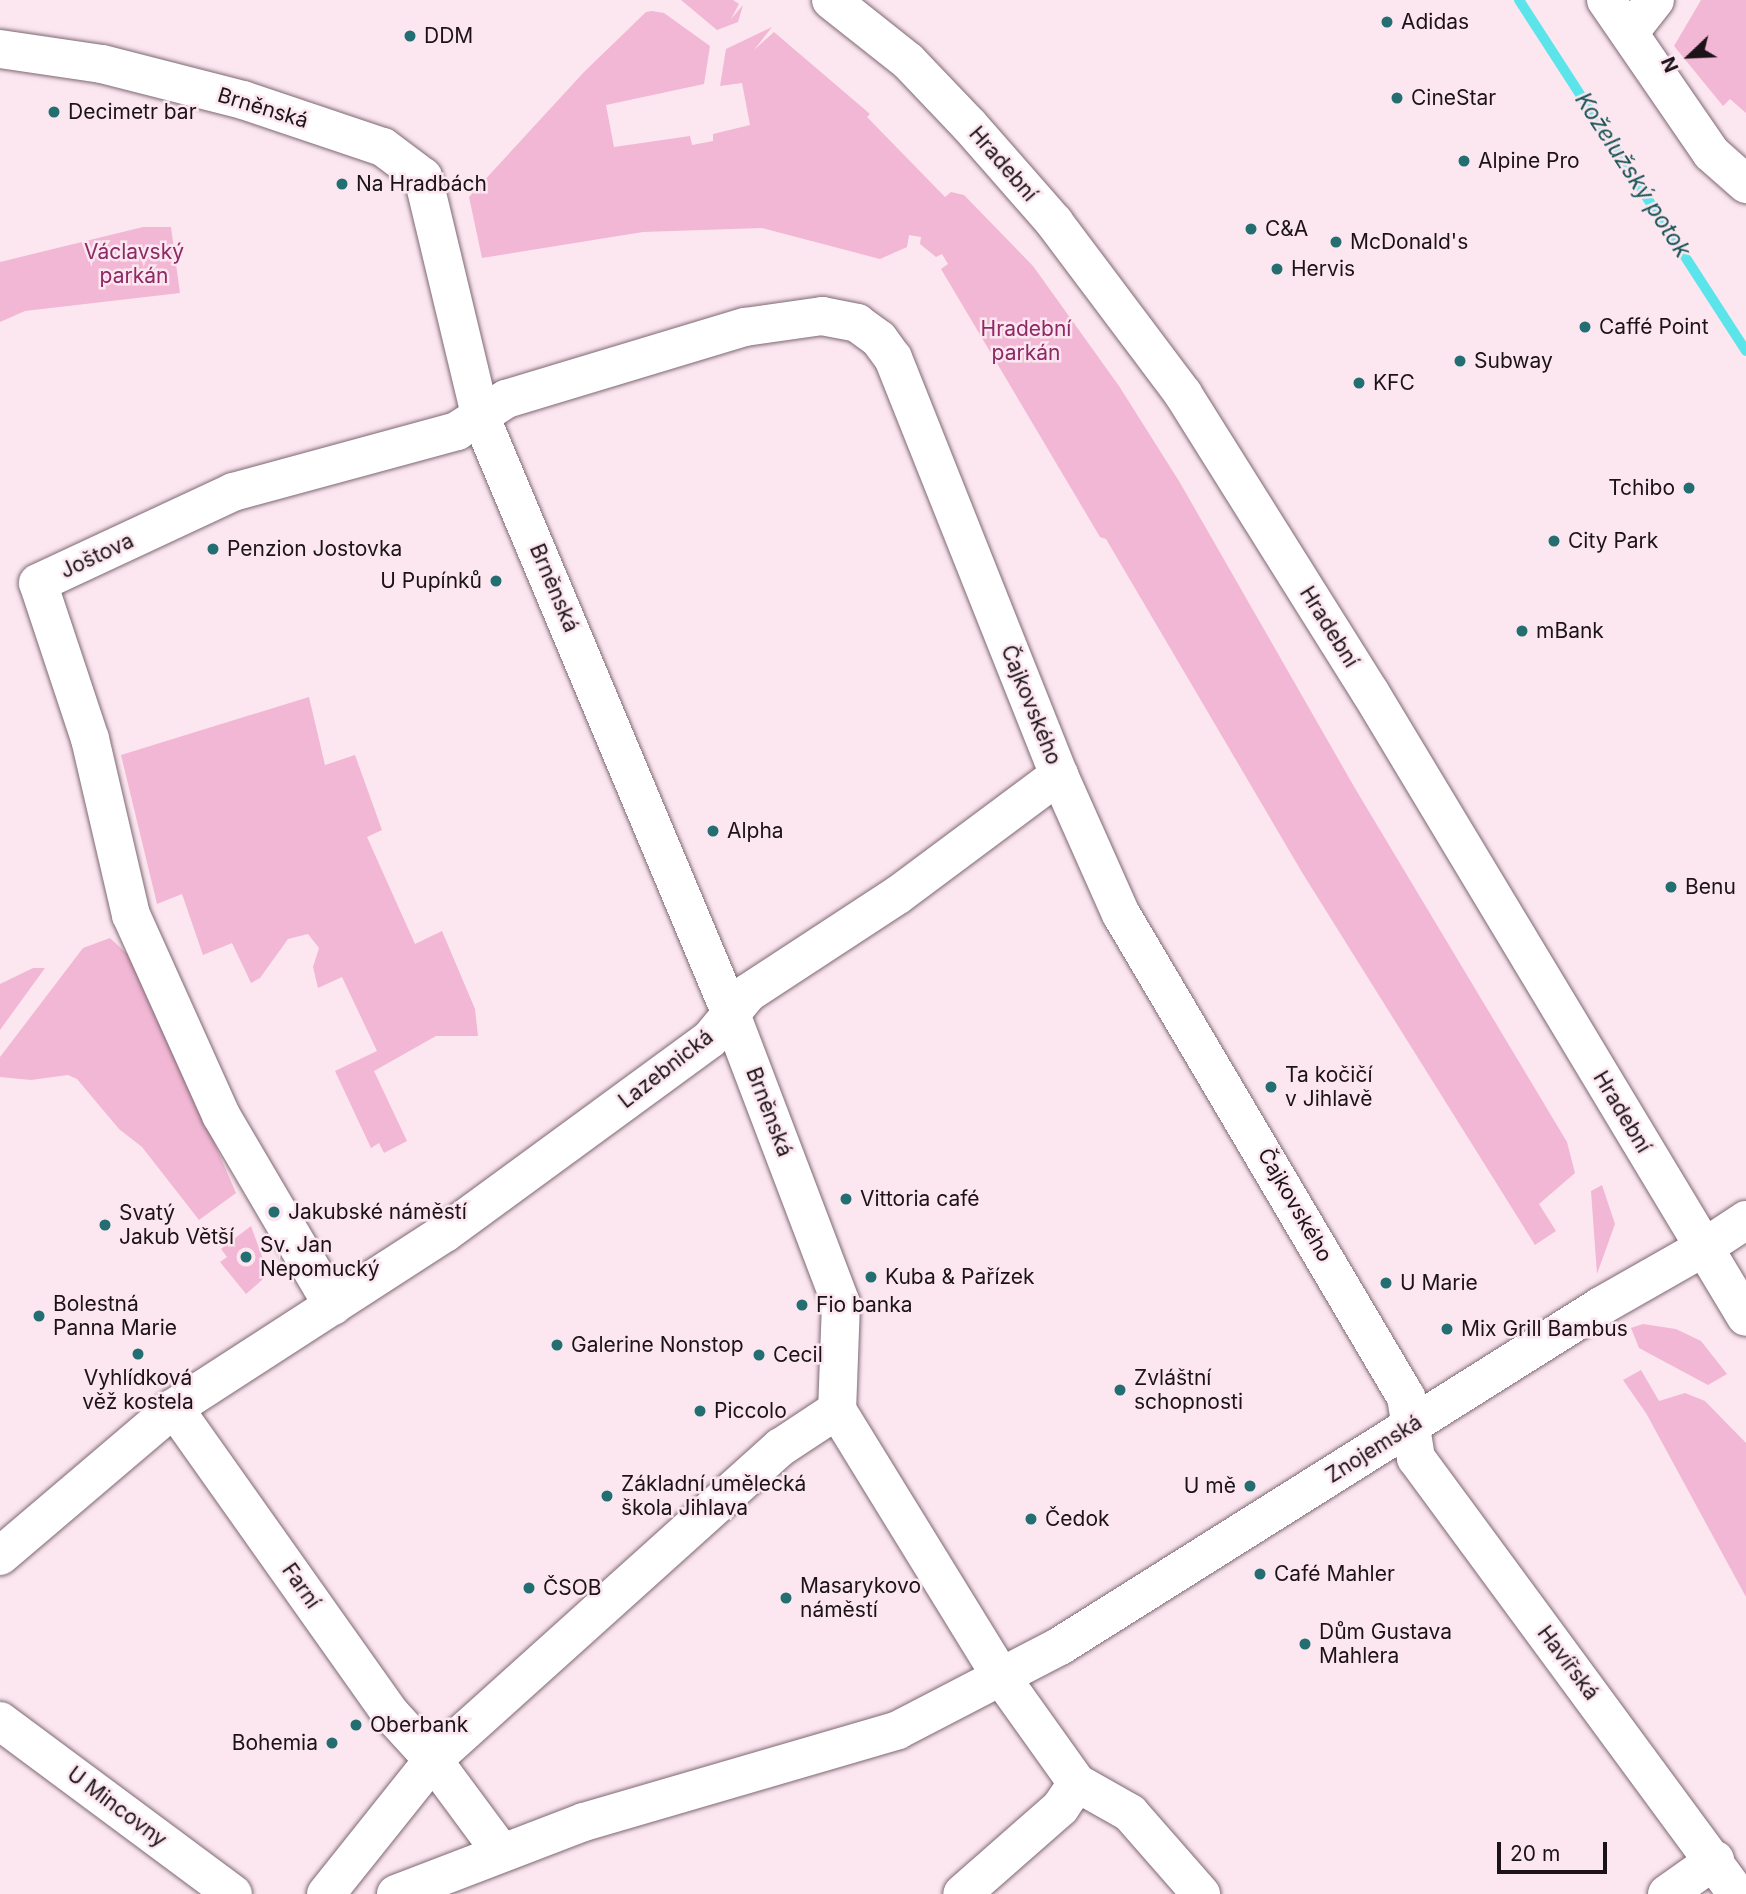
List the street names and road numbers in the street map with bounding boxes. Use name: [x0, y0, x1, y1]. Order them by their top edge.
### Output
street label: Brněnská: [215, 82, 311, 134]
street label: Hradební: [964, 121, 1042, 207]
street label: Joštova: [56, 528, 138, 584]
street label: Brněnská: [524, 540, 584, 636]
street label: Hradební: [1294, 582, 1364, 672]
street label: Čajkovského: [996, 642, 1066, 768]
street label: Lazebnická: [614, 1024, 718, 1114]
street label: Brněnská: [740, 1064, 798, 1160]
street label: Hradební: [1588, 1067, 1656, 1157]
street label: Čajkovského: [1252, 1144, 1338, 1266]
street label: Znojemská: [1321, 1410, 1427, 1488]
street label: Farní: [277, 1559, 325, 1613]
street label: Havířská: [1532, 1621, 1604, 1705]
street label: U Mincovny: [62, 1761, 172, 1853]

